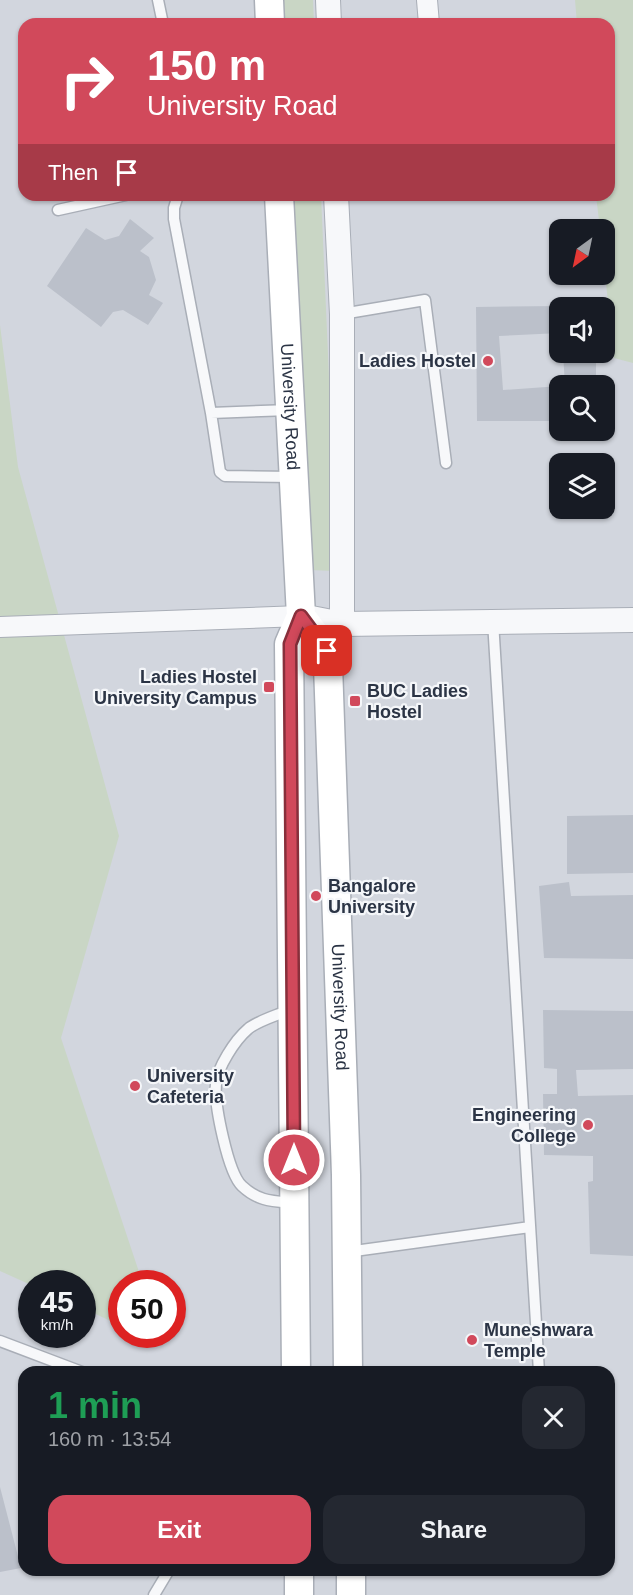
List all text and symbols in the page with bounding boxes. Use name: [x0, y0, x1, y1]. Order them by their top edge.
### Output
icon: right: [48, 42, 126, 120]
text: 150 m: [147, 42, 266, 89]
text: University Road: [147, 91, 338, 121]
icon: arrive: [110, 156, 143, 189]
text: Then: [48, 160, 98, 185]
north arrow: [549, 219, 615, 285]
map controls: [549, 219, 615, 519]
button: sound: [549, 297, 615, 363]
street label: University Road: [277, 343, 303, 471]
place label: Ladies Hostel: [359, 351, 476, 371]
marker: Ladies Hostel: [481, 354, 495, 368]
button: search: [549, 375, 615, 441]
button: layers: [549, 453, 615, 519]
pin: [301, 625, 352, 676]
icon: arrive: [310, 634, 343, 667]
place label: Ladies Hostel University Campus: [94, 667, 257, 708]
marker: Ladies Hostel University Campus: [262, 680, 276, 694]
place label: BUC Ladies Hostel: [367, 681, 468, 722]
marker: BUC Ladies Hostel: [348, 694, 362, 708]
place label: Bangalore University: [328, 876, 416, 917]
marker: Bangalore University: [309, 889, 323, 903]
street label: University Road: [328, 943, 352, 1071]
place label: University Cafeteria: [147, 1066, 234, 1107]
marker: University Cafeteria: [128, 1079, 142, 1093]
place label: Engineering College: [472, 1105, 576, 1146]
marker: Engineering College: [581, 1118, 595, 1132]
position arrow: [262, 1128, 326, 1192]
speed limit sign: 50: [108, 1270, 186, 1348]
text: 45: [40, 1285, 74, 1318]
text: km/h: [41, 1316, 73, 1333]
place label: Muneshwara Temple: [484, 1320, 594, 1361]
marker: Muneshwara Temple: [465, 1333, 479, 1347]
text: 1 min: [48, 1385, 142, 1426]
button: close: [522, 1386, 585, 1449]
text: 160 m · 13:54: [48, 1428, 171, 1450]
button: Exit: [48, 1495, 311, 1564]
button: Share: [323, 1495, 585, 1564]

